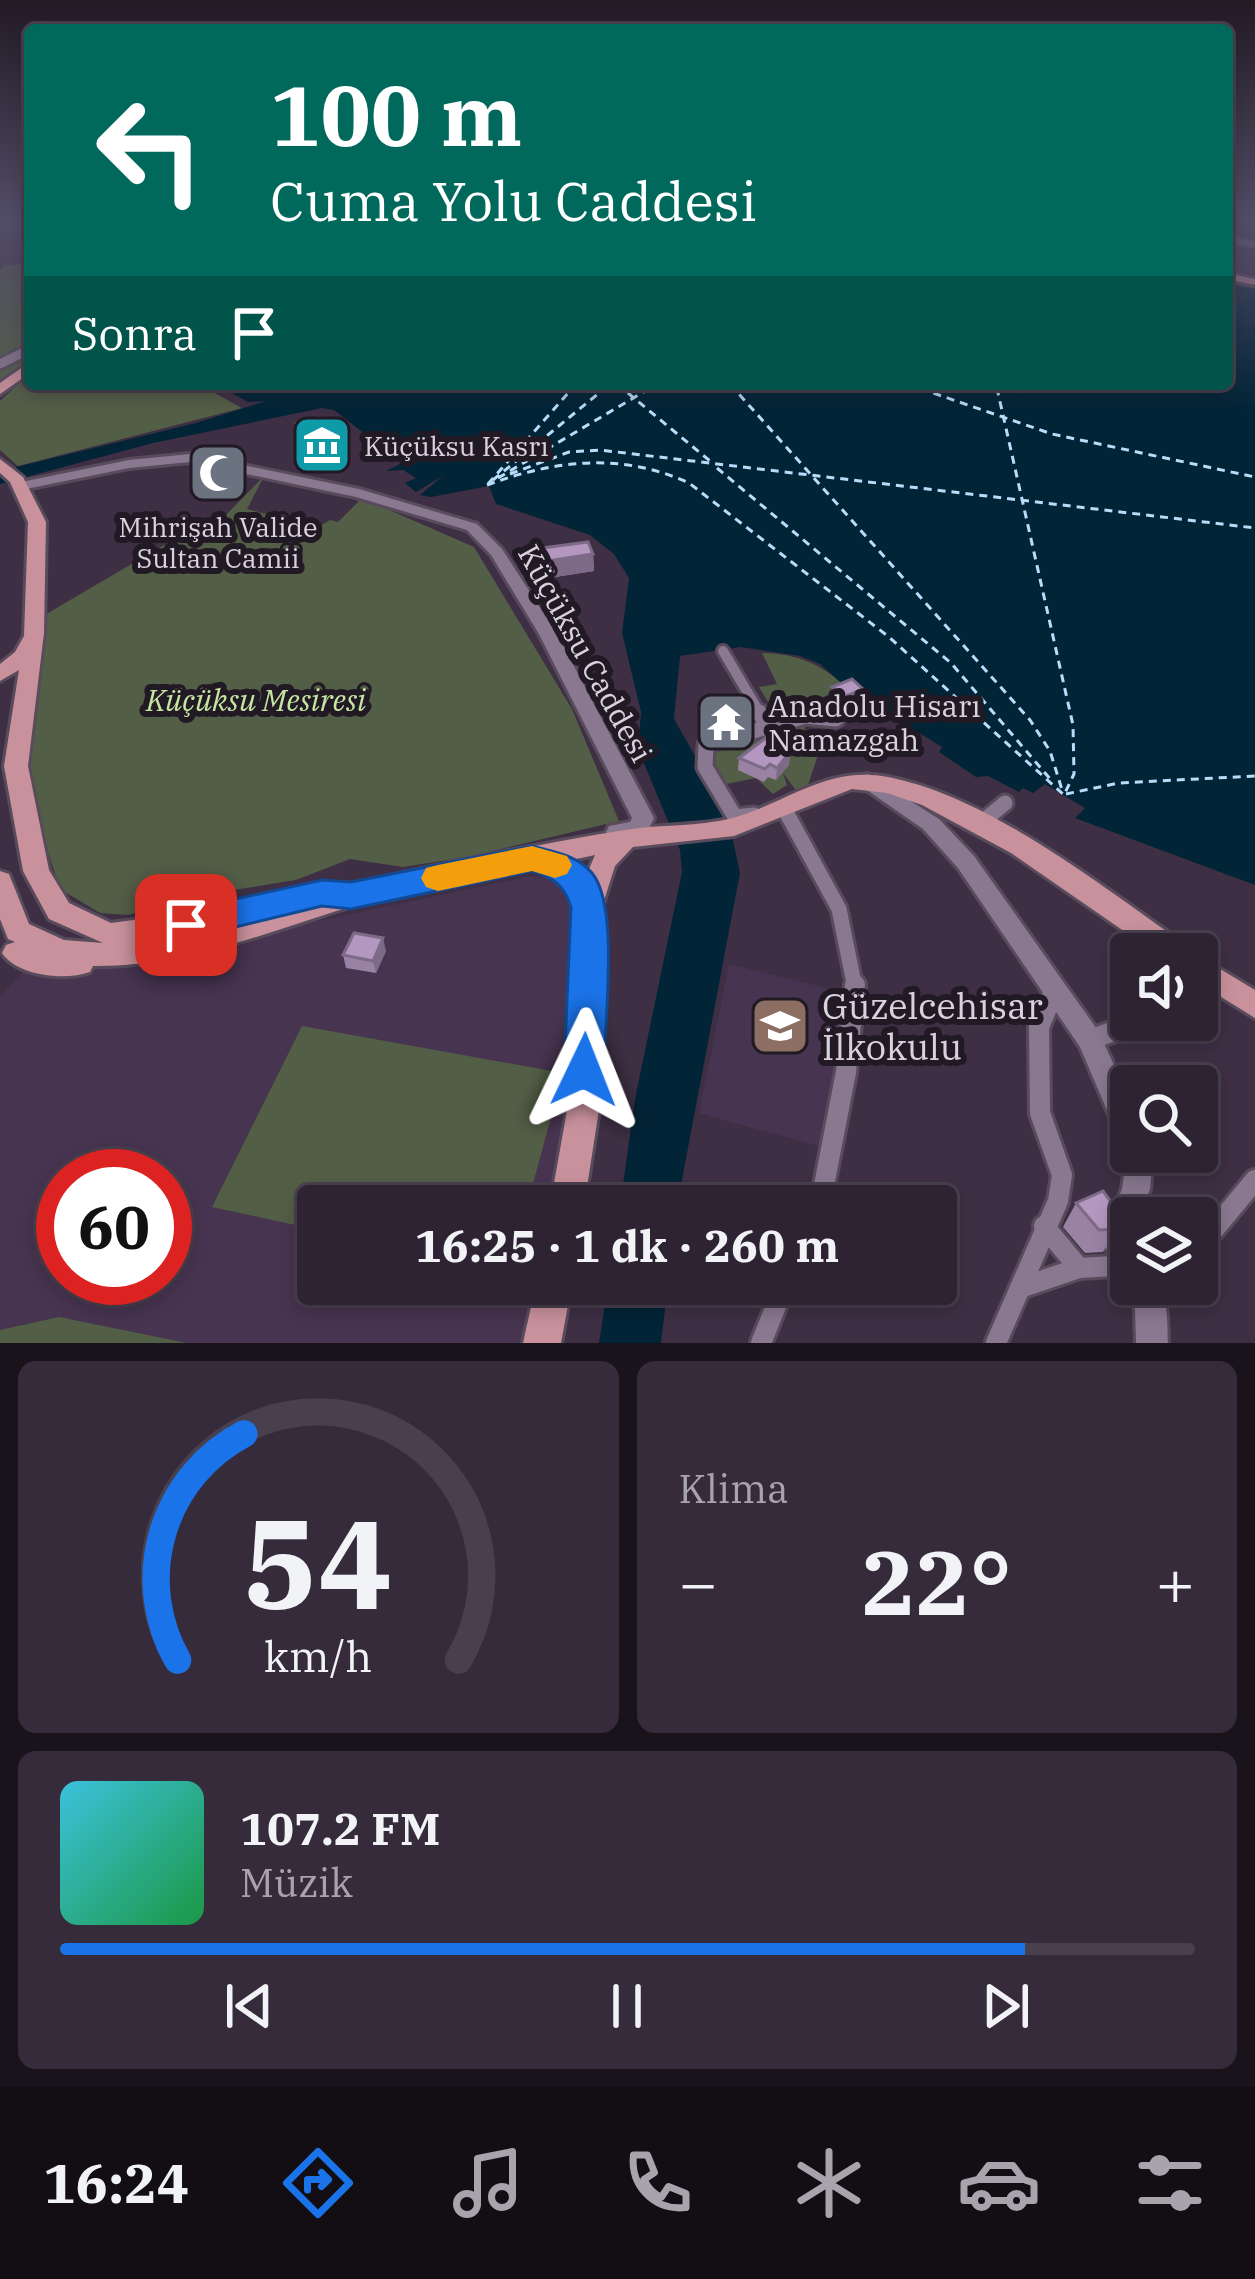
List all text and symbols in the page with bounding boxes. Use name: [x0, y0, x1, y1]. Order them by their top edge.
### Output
text: 100 m: [270, 60, 522, 169]
icon: left: [72, 72, 228, 228]
text: Cuma Yolu Caddesi: [270, 166, 757, 236]
icon: arrive: [221, 300, 287, 366]
text: Sonra: [72, 304, 197, 362]
museum icon: Küçüksu Kasrı: [291, 414, 353, 476]
place label: Küçüksu Kasrı: [364, 428, 549, 463]
mosque icon: Mihrişah Valide Sultan Camii: [187, 442, 249, 504]
place label: Mihrişah Valide Sultan Camii: [119, 509, 317, 575]
street label: Küçüksu Caddesi: [510, 537, 662, 769]
park label: Küçüksu Mesiresi: [145, 680, 366, 719]
place label: Anadolu Hisarı Namazgah: [768, 686, 981, 759]
temple icon: Anadolu Hisarı Namazgah: [695, 691, 757, 753]
pin: [135, 874, 237, 976]
icon: arrive: [153, 892, 219, 958]
map controls: [1110, 933, 1218, 1305]
button: sound: [1110, 933, 1218, 1041]
place label: Güzelcehisar İlkokulu: [822, 982, 1043, 1070]
school or university icon: Güzelcehisar İlkokulu: [749, 995, 811, 1057]
position arrow: [521, 1007, 647, 1133]
button: search: [1110, 1065, 1218, 1173]
speed limit sign: 60: [36, 1149, 192, 1305]
button: layers: [1110, 1197, 1218, 1305]
text: 16:25 · 1 dk · 260 m: [415, 1216, 839, 1274]
text: Klima: [679, 1463, 789, 1514]
text: 54: [243, 1481, 393, 1643]
text: 22°: [862, 1523, 1012, 1640]
text: −: [679, 1539, 718, 1625]
text: +: [1155, 1539, 1195, 1625]
text: km/h: [264, 1628, 372, 1684]
text: 107.2 FM: [240, 1799, 440, 1857]
text: Müzik: [240, 1857, 353, 1908]
icon: previous: [216, 1973, 282, 2039]
icon: pause: [594, 1973, 660, 2039]
icon: next: [973, 1973, 1039, 2039]
icon: directions: [276, 2141, 360, 2225]
icon: music: [446, 2141, 530, 2225]
icon: phone: [616, 2141, 700, 2225]
icon: climate: [787, 2141, 871, 2225]
icon: car: [957, 2141, 1041, 2225]
icon: filters: [1128, 2141, 1212, 2225]
text: 16:24: [43, 2148, 189, 2218]

